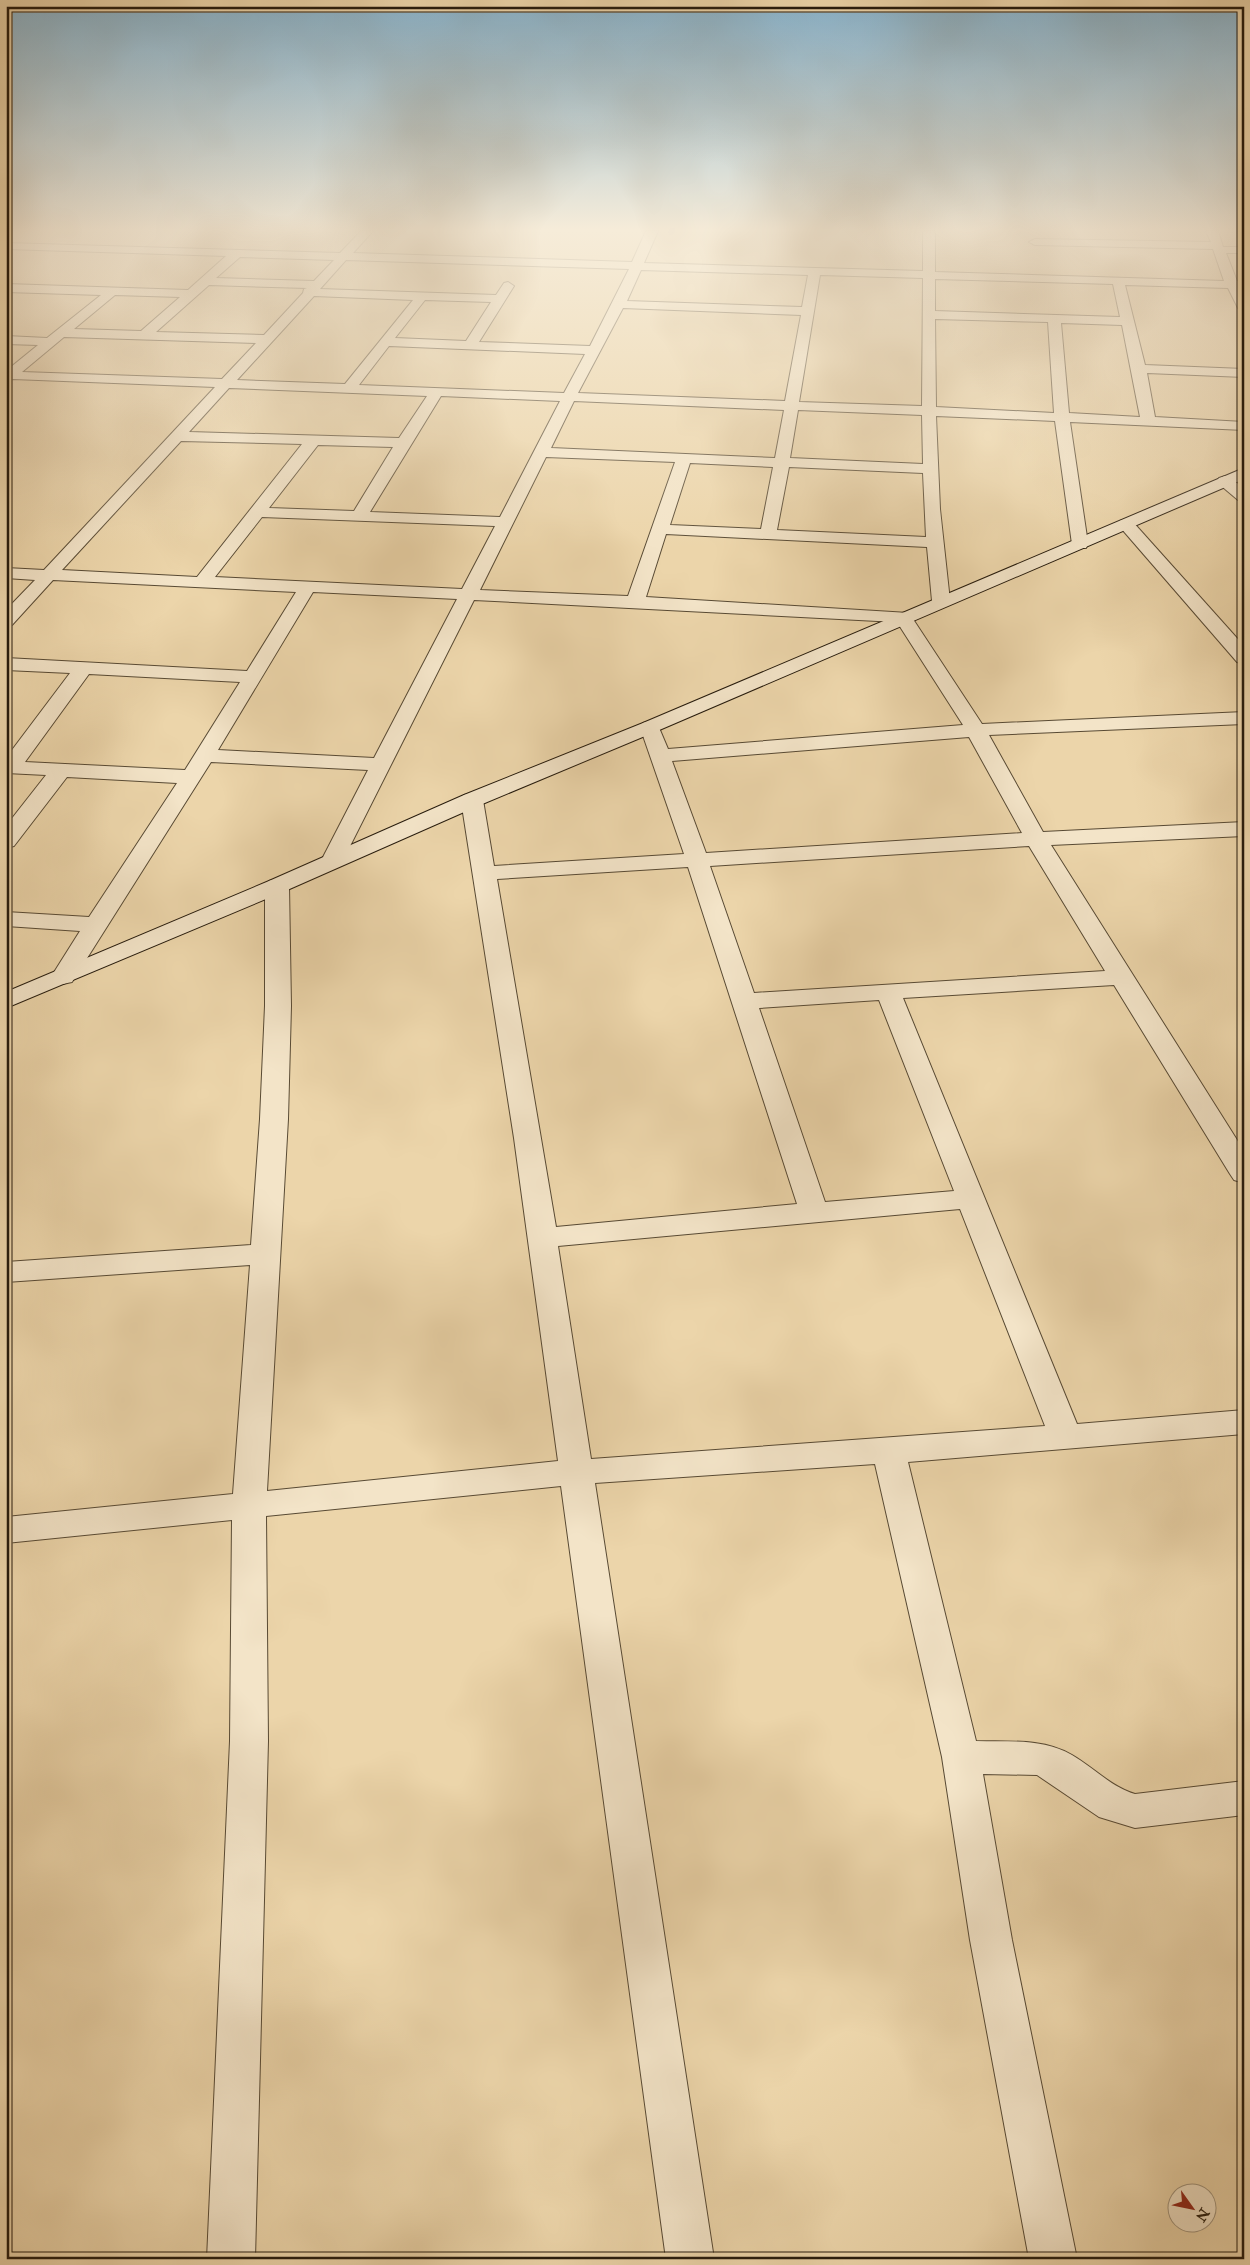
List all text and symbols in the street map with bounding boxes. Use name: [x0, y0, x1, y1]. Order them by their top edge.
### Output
north arrow: [1168, 2182, 1218, 2232]
text: N: [1192, 2204, 1214, 2225]

